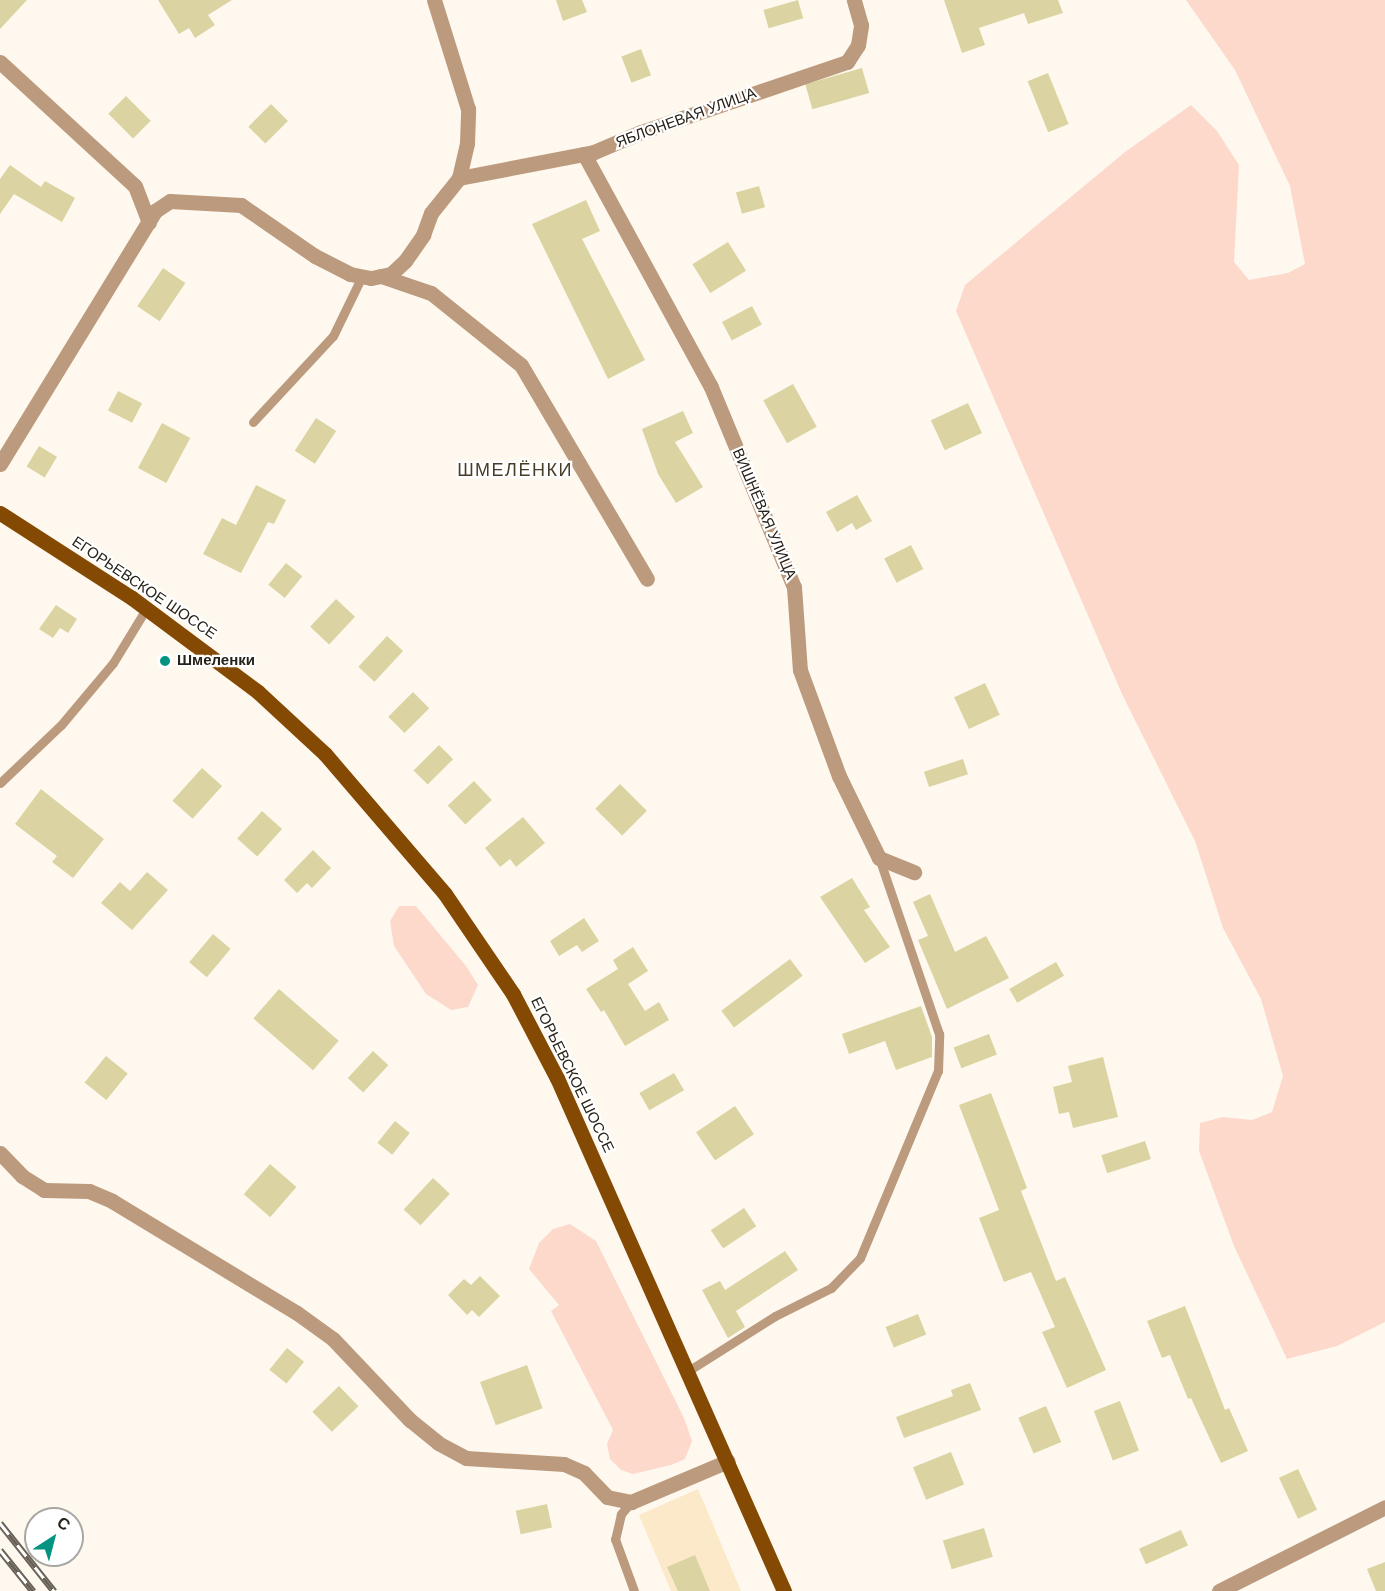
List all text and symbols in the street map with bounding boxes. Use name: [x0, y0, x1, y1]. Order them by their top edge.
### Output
street label: ЯБЛОНЕВАЯ УЛИЦА: [613, 84, 759, 152]
street label: ВИШНЁВАЯ УЛИЦА: [728, 446, 800, 582]
district label: ШМЕЛЁНКИ: [457, 459, 573, 481]
street label: ЕГОРЬЕВСКОЕ ШОССЕ: [68, 533, 220, 643]
place label: Шмеленки: [177, 652, 255, 670]
marker: Шмеленки: [158, 654, 172, 668]
street label: ЕГОРЬЕВСКОЕ ШОССЕ: [527, 994, 617, 1156]
north arrow: [24, 1507, 84, 1567]
text: С: [53, 1512, 75, 1536]

